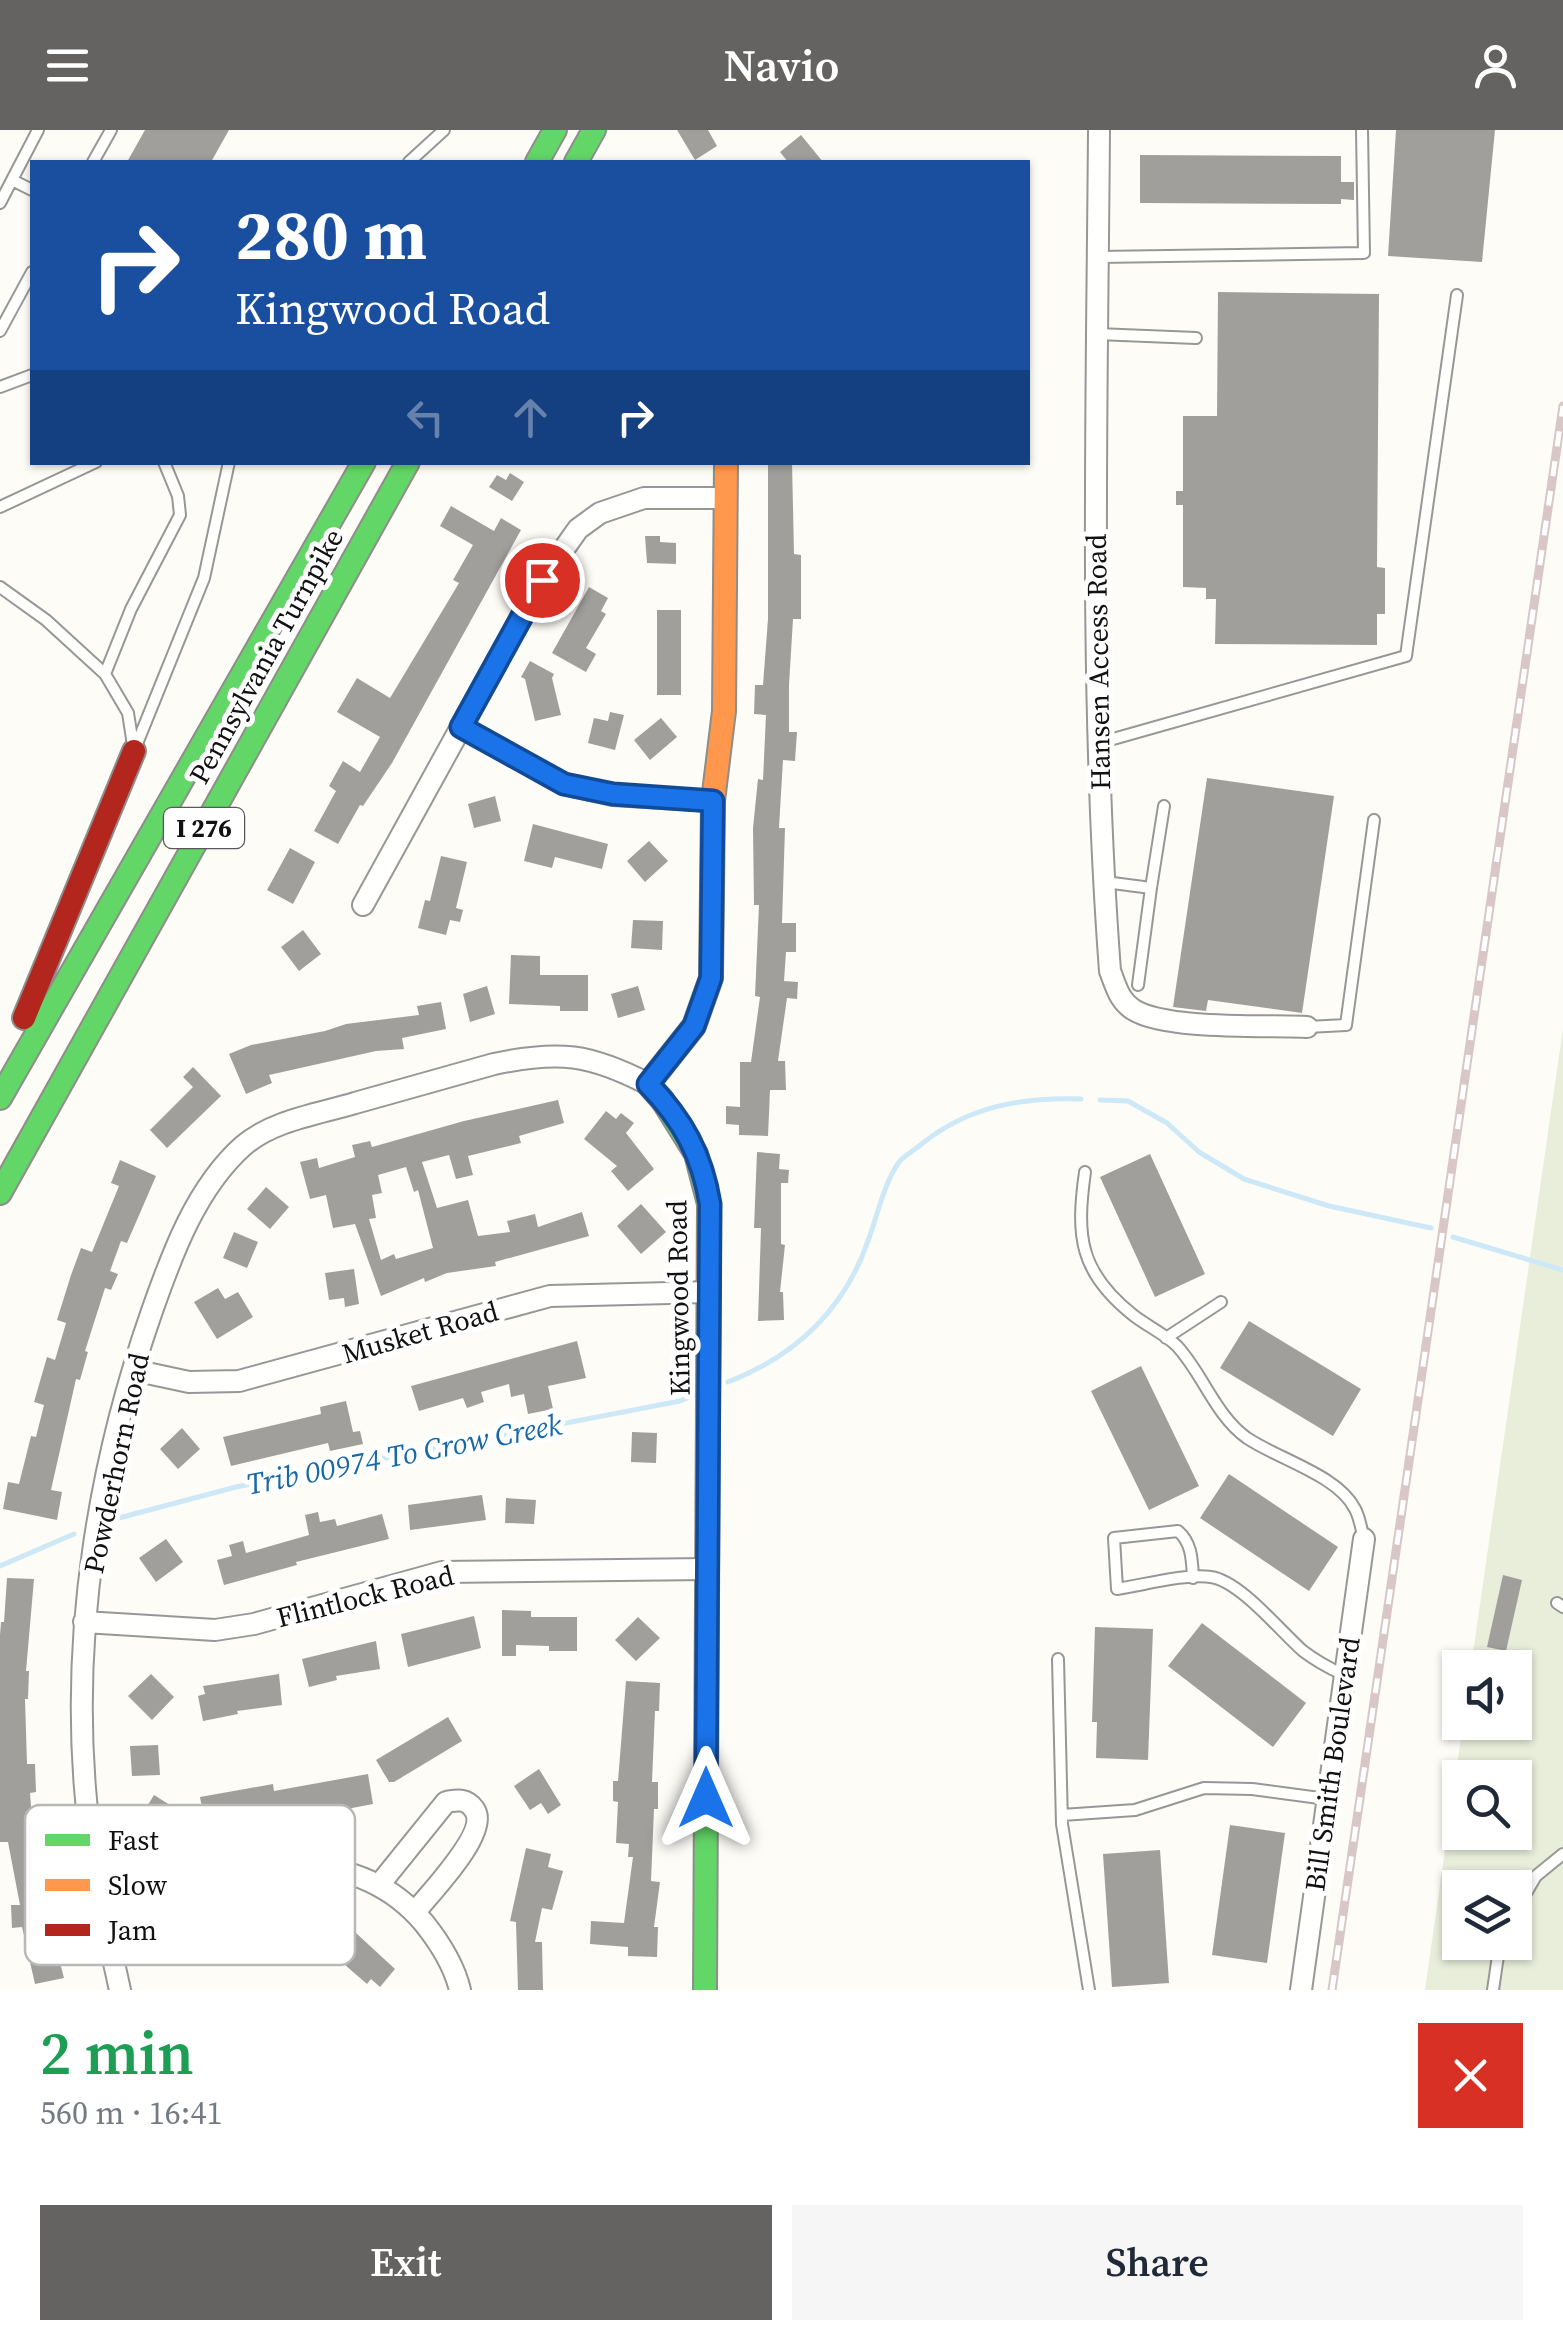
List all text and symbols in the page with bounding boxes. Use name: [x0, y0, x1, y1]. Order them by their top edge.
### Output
text: Navio: [723, 34, 840, 96]
icon: menu: [40, 38, 95, 93]
icon: person: [1468, 38, 1523, 93]
text: 280 m: [235, 186, 427, 282]
icon: right: [70, 200, 200, 330]
text: Kingwood Road: [235, 277, 550, 339]
icon: left: [398, 390, 453, 445]
icon: ahead: [503, 390, 558, 445]
icon: right: [608, 390, 663, 445]
street label: Pennsylvania Turnpike: [180, 522, 352, 790]
street label: Hansen Access Road: [1077, 533, 1119, 791]
pin: [500, 538, 585, 623]
icon: arrive: [515, 553, 570, 608]
road number: I 276: [164, 808, 244, 848]
street label: Kingwood Road: [657, 1200, 699, 1396]
street label: Musket Road: [337, 1292, 503, 1372]
street label: Powderhorn Road: [74, 1349, 158, 1577]
water label: Trib 00974 To Crow Creek: [243, 1403, 566, 1505]
street label: Flintlock Road: [272, 1556, 458, 1636]
street label: Bill Smith Boulevard: [1295, 1634, 1369, 1893]
map controls: [1442, 1650, 1532, 1960]
button: sound: [1442, 1650, 1532, 1740]
position arrow: [654, 1746, 758, 1850]
button: search: [1442, 1760, 1532, 1850]
legend: [25, 1805, 355, 1965]
text: Fast: [108, 1821, 159, 1859]
text: Slow: [108, 1866, 168, 1904]
button: layers: [1442, 1870, 1532, 1960]
text: Jam: [107, 1911, 157, 1949]
text: 2 min: [40, 2012, 194, 2094]
button: close: [1418, 2023, 1523, 2128]
text: 560 m · 16:41: [40, 2091, 222, 2135]
button: Exit: [40, 2205, 772, 2320]
button: Share: [792, 2205, 1523, 2320]

